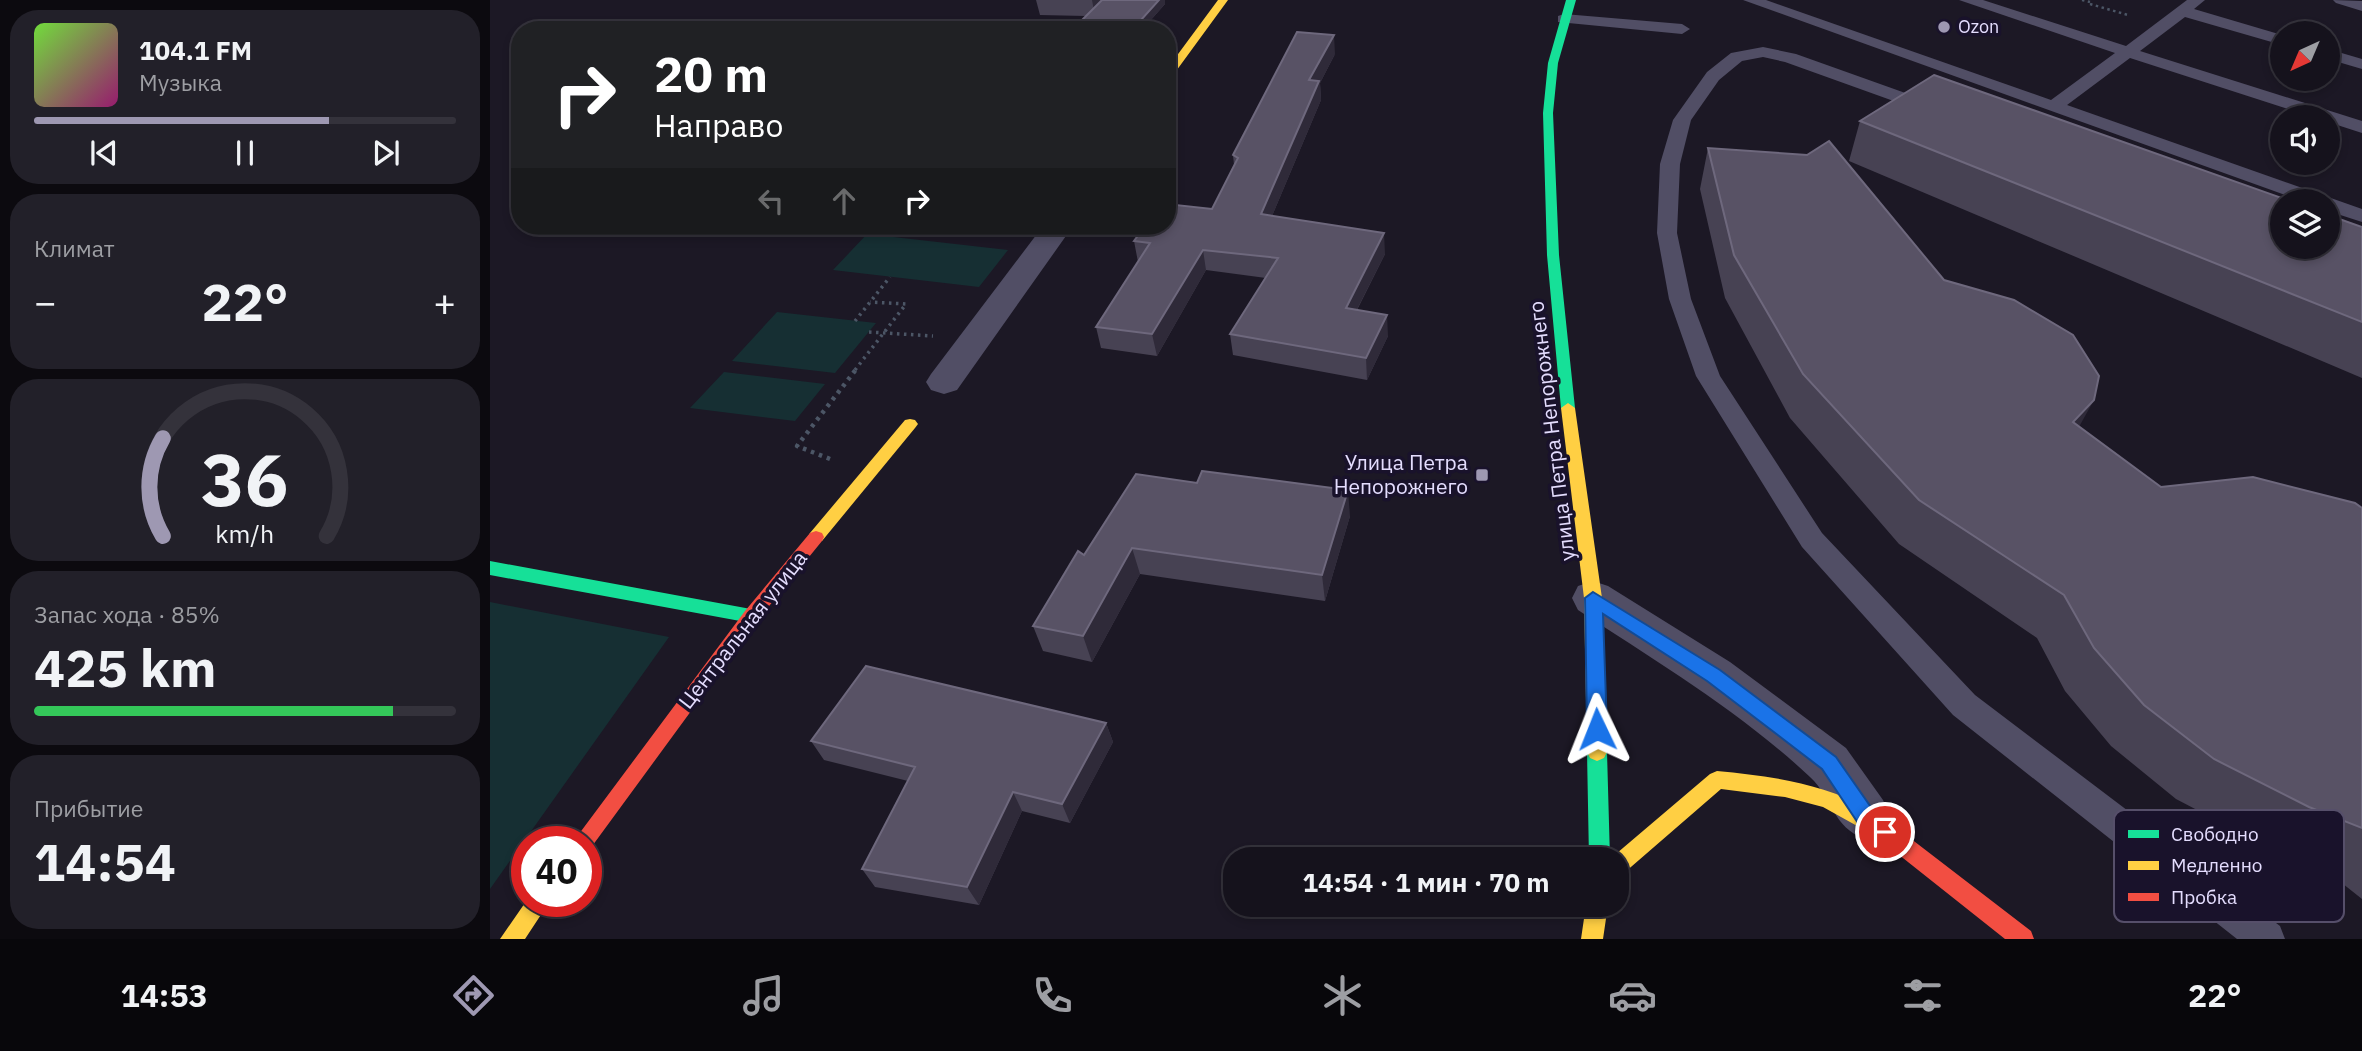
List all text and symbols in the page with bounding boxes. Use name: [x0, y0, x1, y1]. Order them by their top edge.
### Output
place label: Ozon: [1958, 15, 1999, 38]
marker: Ozon: [1936, 19, 1952, 35]
north arrow: [2270, 21, 2340, 91]
map controls: [2270, 21, 2340, 259]
text: 104.1 FM: [139, 33, 252, 67]
text: 20 m: [654, 42, 768, 105]
icon: right: [539, 49, 630, 140]
text: Музыка: [139, 67, 222, 97]
text: Направо: [654, 104, 783, 146]
button: sound: [2270, 105, 2340, 175]
icon: previous: [85, 134, 123, 172]
icon: pause: [226, 134, 264, 172]
icon: next: [367, 134, 405, 172]
icon: left: [752, 182, 790, 220]
icon: ahead: [825, 182, 863, 220]
icon: right: [898, 182, 936, 220]
button: layers: [2270, 189, 2340, 259]
text: Климат: [34, 233, 115, 263]
text: 22°: [202, 268, 288, 335]
text: −: [34, 277, 57, 326]
text: +: [433, 277, 456, 326]
street label: улица Петра Непорожнего: [1521, 300, 1581, 563]
text: 36: [201, 431, 289, 526]
place label: Улица Петра Непорожнего: [1334, 448, 1468, 500]
marker: Улица Петра Непорожнего: [1474, 467, 1490, 483]
text: km/h: [216, 516, 274, 549]
street label: Центральная улица: [672, 545, 813, 714]
text: Запас хода · 85%: [34, 599, 220, 629]
text: 425 km: [34, 634, 216, 701]
position arrow: [1560, 692, 1634, 766]
text: Прибытие: [34, 793, 143, 823]
pin: [1855, 802, 1915, 862]
legend: [2114, 810, 2344, 922]
icon: arrive: [1866, 813, 1904, 851]
text: Свободно: [2171, 822, 2259, 846]
speed limit sign: 40: [511, 826, 602, 917]
text: 14:54: [34, 828, 176, 895]
text: Медленно: [2171, 853, 2262, 877]
text: 14:54 · 1 мин · 70 m: [1302, 865, 1550, 899]
text: Пробка: [2171, 885, 2237, 909]
icon: directions: [449, 971, 498, 1020]
icon: music: [739, 971, 788, 1020]
icon: phone: [1028, 971, 1077, 1020]
icon: climate: [1318, 971, 1367, 1020]
icon: car: [1608, 971, 1657, 1020]
icon: filters: [1898, 971, 1947, 1020]
text: 14:53: [120, 974, 208, 1016]
text: 22°: [2188, 974, 2242, 1016]

